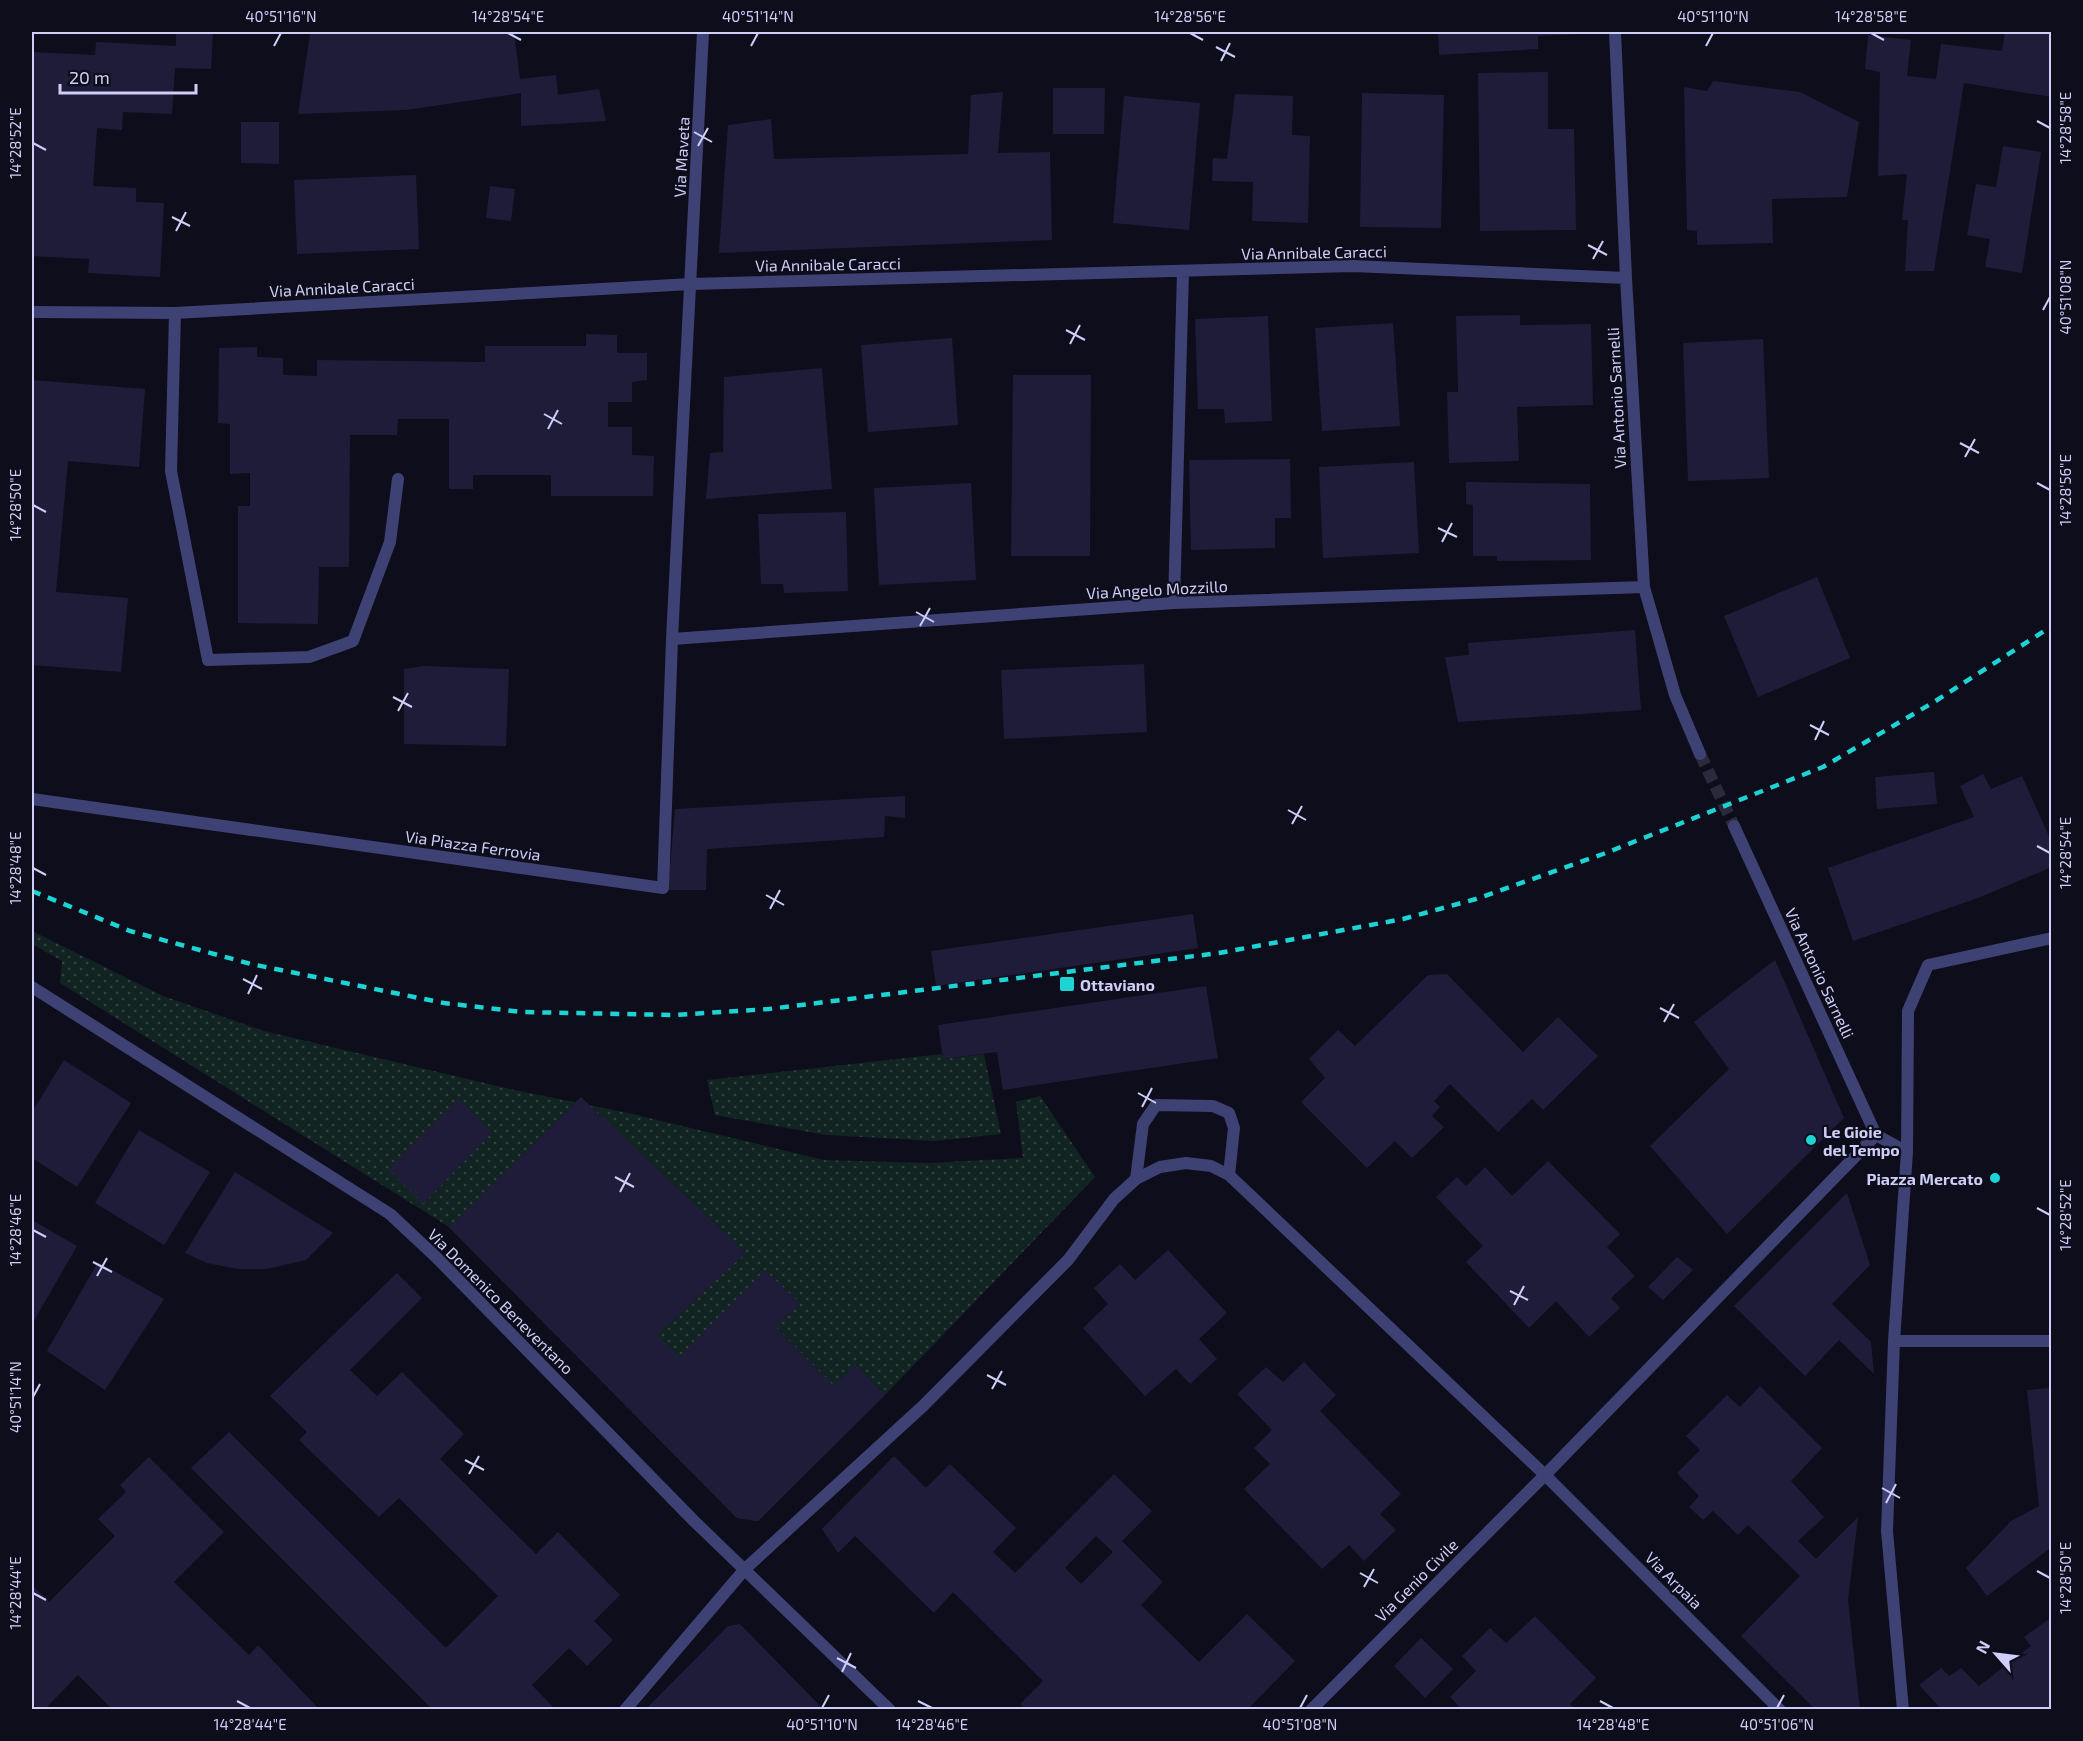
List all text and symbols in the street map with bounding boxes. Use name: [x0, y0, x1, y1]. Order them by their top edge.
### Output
text: 40°51'16"N: [245, 7, 317, 25]
text: 14°28'54"E: [472, 7, 544, 25]
text: 40°51'14"N: [722, 7, 794, 25]
text: 14°28'56"E: [1154, 7, 1226, 25]
text: 40°51'10"N: [1677, 7, 1749, 25]
text: 14°28'58"E: [1835, 7, 1907, 25]
scale bar: [60, 57, 196, 95]
text: 20 m: [69, 66, 110, 88]
text: 14°28'58"E: [2056, 92, 2074, 164]
text: 14°28'52"E: [6, 107, 24, 179]
street label: Via Maveta: [669, 116, 693, 198]
street label: Via Annibale Caracci: [1241, 241, 1387, 263]
street label: Via Annibale Caracci: [755, 253, 901, 275]
text: 40°51'08"N: [2056, 260, 2074, 334]
street label: Via Annibale Caracci: [269, 274, 415, 300]
street label: Via Antonio Sarnelli: [1603, 327, 1629, 469]
text: 14°28'56"E: [2056, 454, 2074, 526]
text: 14°28'50"E: [6, 469, 24, 541]
street label: Via Angelo Mozzillo: [1086, 576, 1228, 602]
text: 14°28'54"E: [2056, 817, 2074, 889]
street label: Via Piazza Ferrovia: [404, 826, 542, 864]
text: 14°28'48"E: [6, 831, 24, 905]
street label: Via Antonio Sarnelli: [1781, 905, 1859, 1041]
marker: Ottaviano: [1058, 975, 1076, 993]
place label: Ottaviano: [1080, 975, 1155, 994]
place label: Le Gioie del Tempo: [1823, 1122, 1900, 1159]
marker: Le Gioie del Tempo: [1804, 1133, 1818, 1147]
place label: Piazza Mercato: [1867, 1169, 1983, 1188]
marker: Piazza Mercato: [1988, 1171, 2002, 1185]
text: 14°28'52"E: [2056, 1179, 2074, 1251]
text: 14°28'46"E: [6, 1194, 24, 1266]
street label: Via Domenico Beneventano: [424, 1224, 578, 1378]
text: 40°51'14"N: [6, 1361, 24, 1433]
street label: Via Genio Civile: [1371, 1535, 1461, 1625]
text: 14°28'50"E: [2056, 1542, 2074, 1614]
street label: Via Arpaia: [1642, 1548, 1706, 1612]
text: 14°28'44"E: [6, 1556, 24, 1630]
north arrow: [1966, 1624, 2026, 1684]
text: N: [1971, 1637, 1993, 1656]
text: 14°28'44"E: [213, 1715, 287, 1733]
text: 40°51'10"N: [786, 1715, 858, 1733]
text: 14°28'46"E: [896, 1715, 968, 1733]
text: 40°51'08"N: [1263, 1715, 1337, 1733]
text: 14°28'48"E: [1576, 1715, 1650, 1733]
text: 40°51'06"N: [1740, 1715, 1814, 1733]

